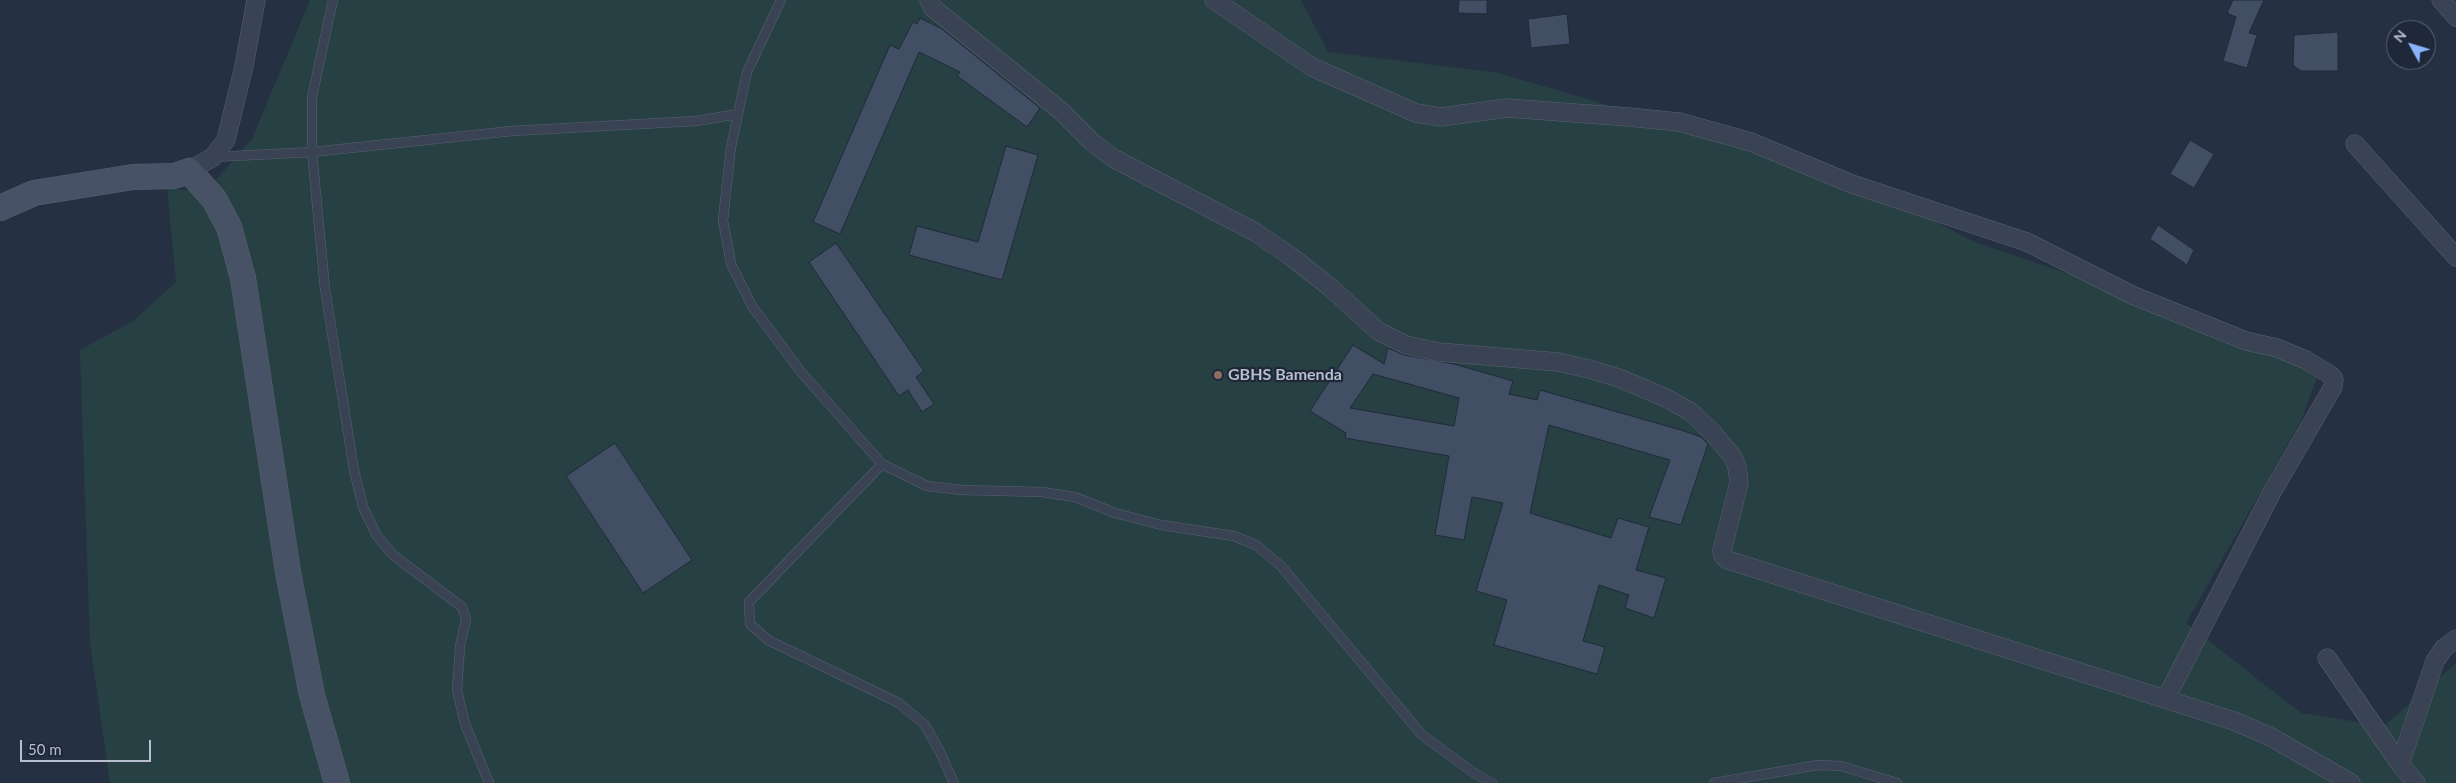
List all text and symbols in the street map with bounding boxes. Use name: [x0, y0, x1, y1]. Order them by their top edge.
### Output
north arrow: [2386, 20, 2436, 70]
text: N: [2390, 26, 2410, 45]
place label: GBHS Bamenda: [1228, 365, 1342, 385]
marker: GBHS Bamenda: [1212, 369, 1224, 381]
scale bar: [22, 730, 154, 762]
text: 50 m: [28, 740, 62, 758]

